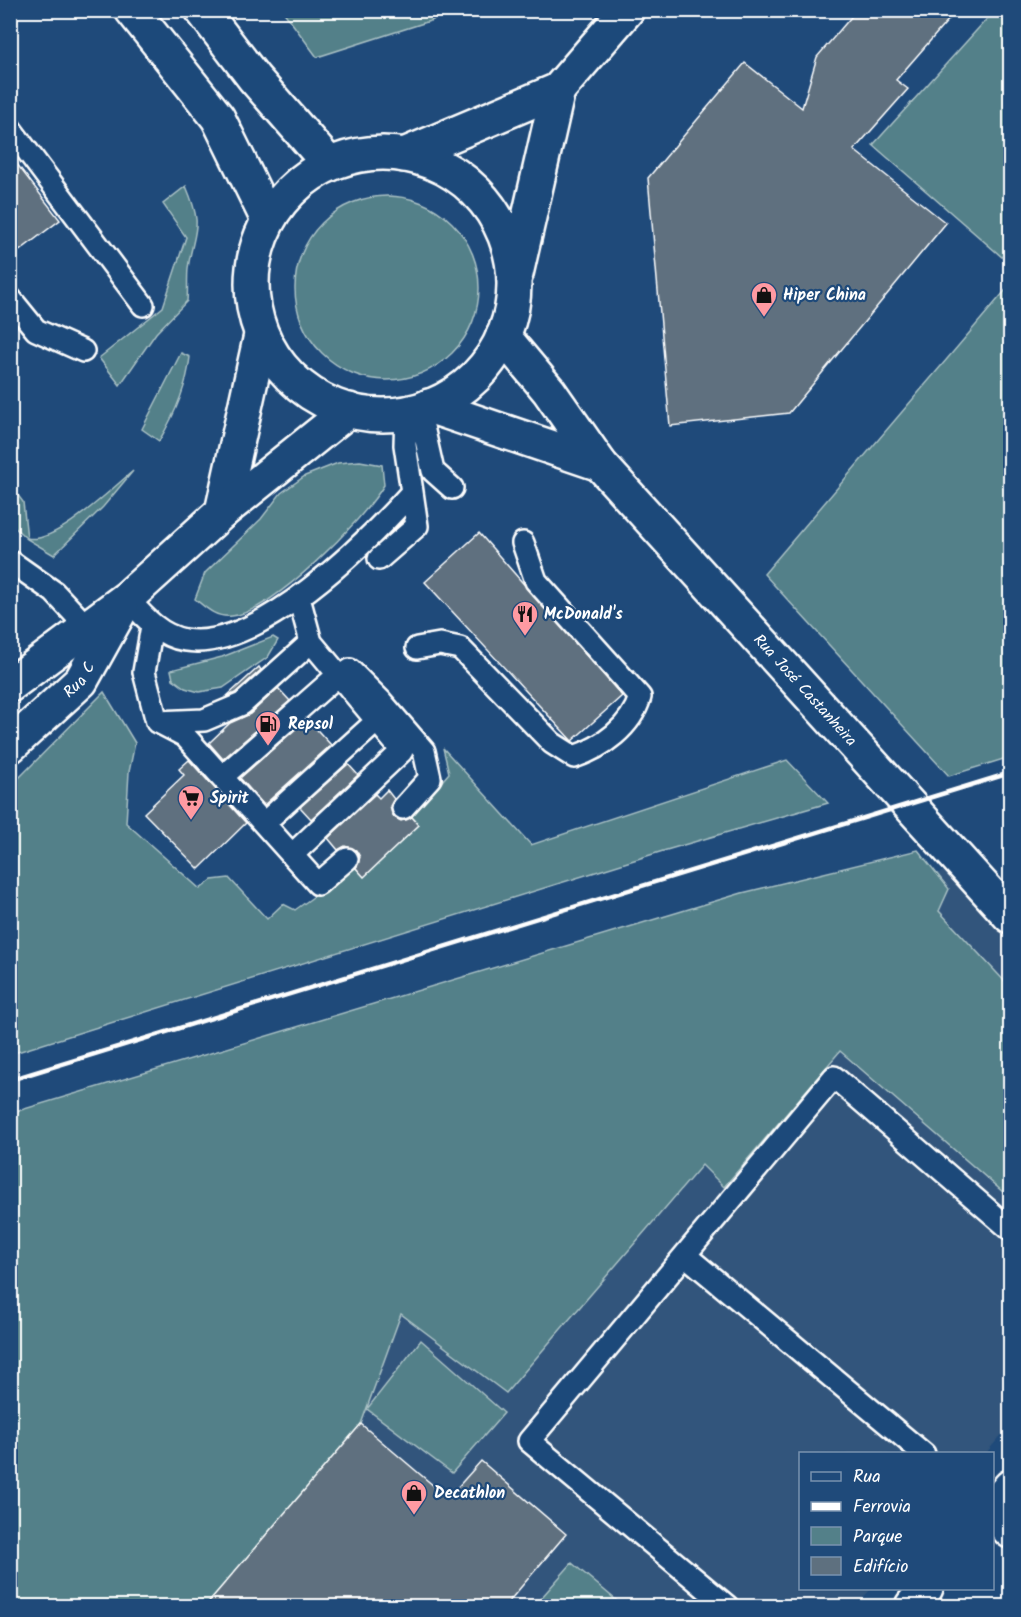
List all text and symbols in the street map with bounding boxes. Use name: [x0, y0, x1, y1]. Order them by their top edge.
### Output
shop icon: Hiper China: [749, 280, 779, 318]
place label: Hiper China: [783, 283, 866, 308]
restaurant icon: McDonald's: [510, 599, 540, 637]
place label: McDonald's: [544, 602, 623, 627]
street label: Rua José Castanheira: [747, 628, 863, 752]
street label: Rua C: [57, 657, 102, 704]
fuel station icon: Repsol: [253, 709, 283, 747]
place label: Repsol: [288, 712, 334, 737]
supermarket icon: Spirit: [176, 783, 206, 821]
place label: Spirit: [210, 786, 250, 811]
legend: [799, 1452, 994, 1590]
text: Rua: [853, 1463, 881, 1492]
shop icon: Decathlon: [399, 1478, 429, 1516]
place label: Decathlon: [434, 1481, 505, 1506]
text: Ferrovia: [853, 1493, 911, 1522]
text: Parque: [853, 1523, 902, 1552]
text: Edifício: [853, 1553, 908, 1582]

